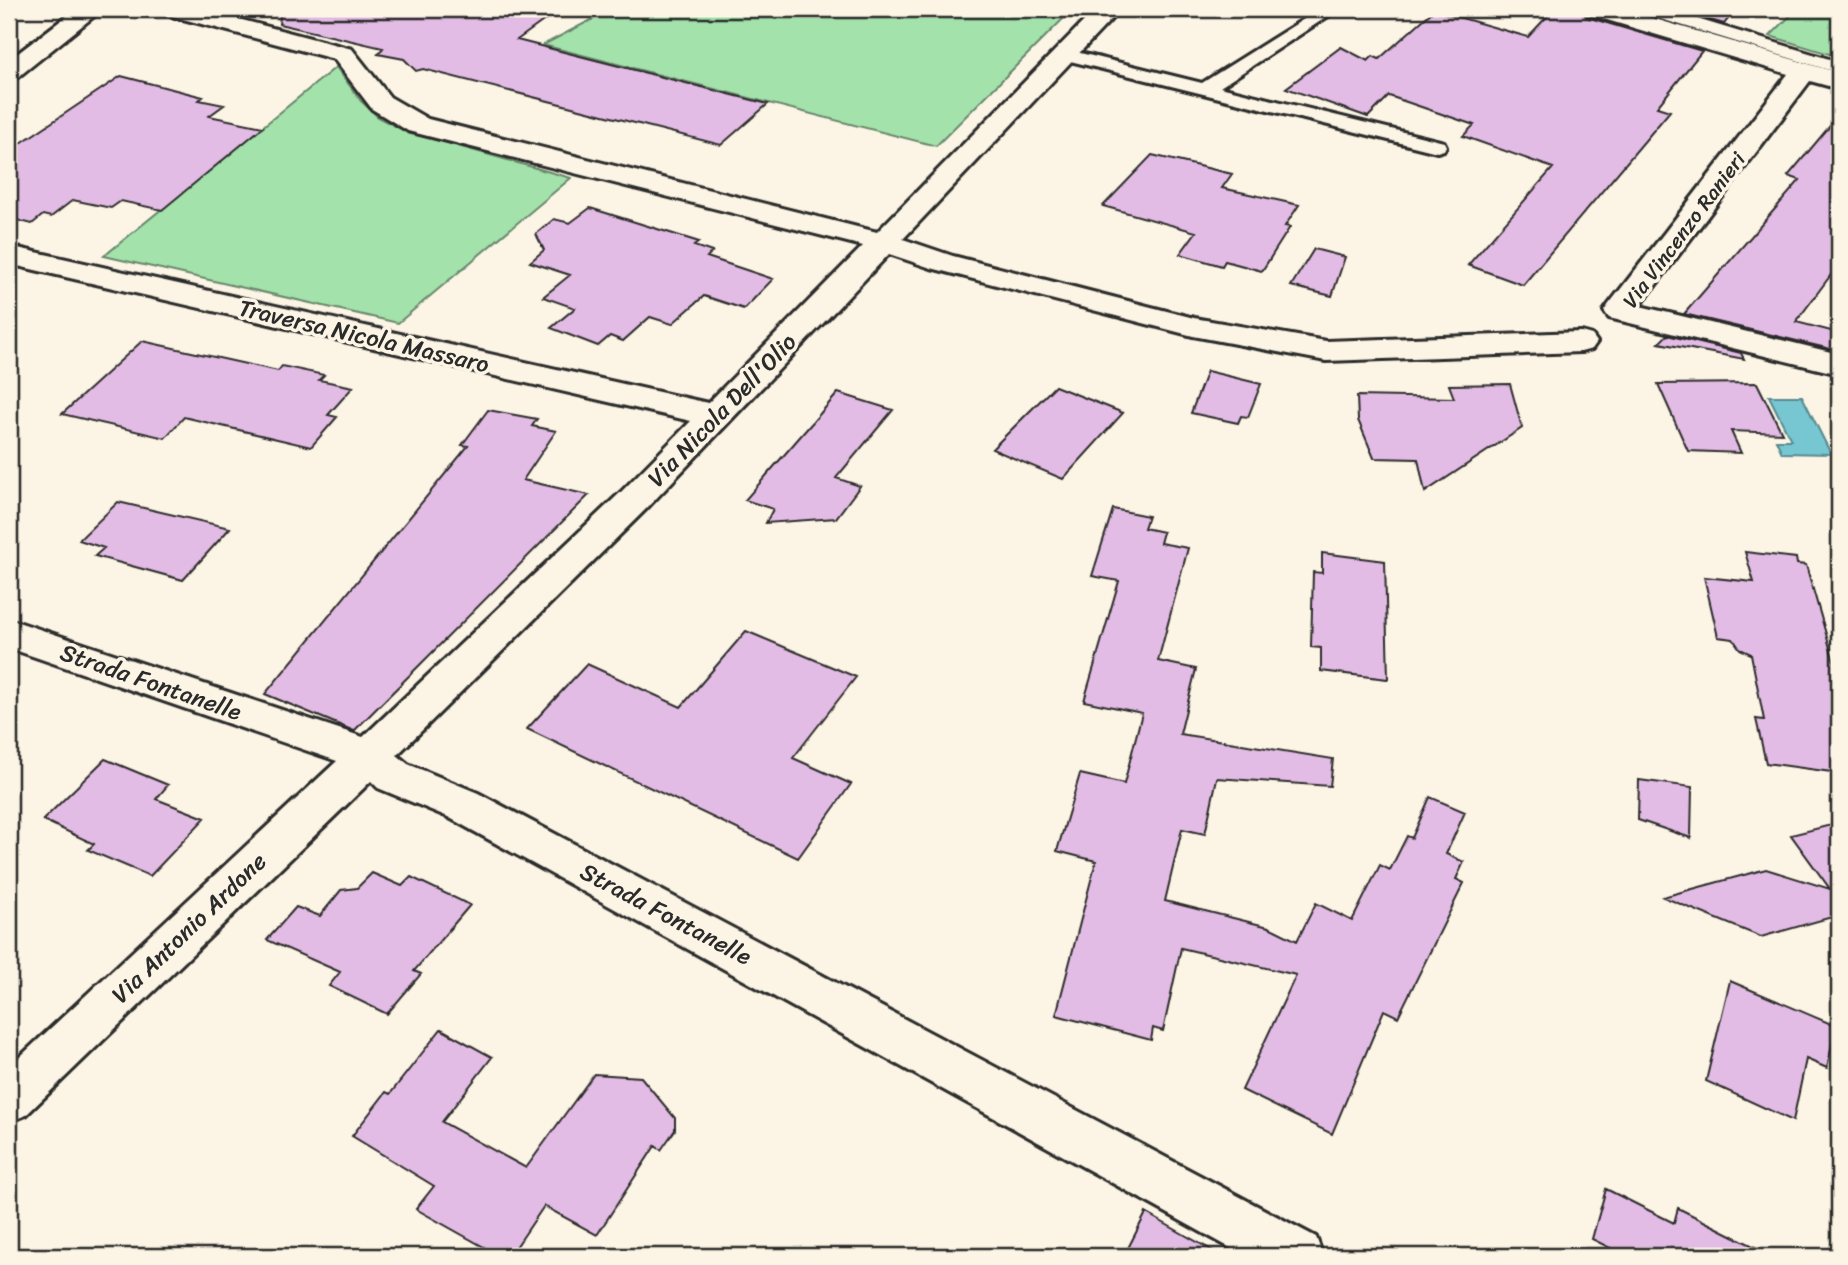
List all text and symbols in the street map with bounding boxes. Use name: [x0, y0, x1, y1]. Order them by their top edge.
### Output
street label: Via Vincenzo Ranieri: [1612, 142, 1757, 317]
street label: Traversa Nicola Massaro: [235, 287, 493, 385]
street label: Via Nicola Dell'Olio: [637, 323, 807, 497]
street label: Strada Fontanelle: [55, 631, 248, 733]
street label: Via Antonio Ardone: [101, 842, 277, 1014]
street label: Strada Fontanelle: [573, 851, 760, 977]

